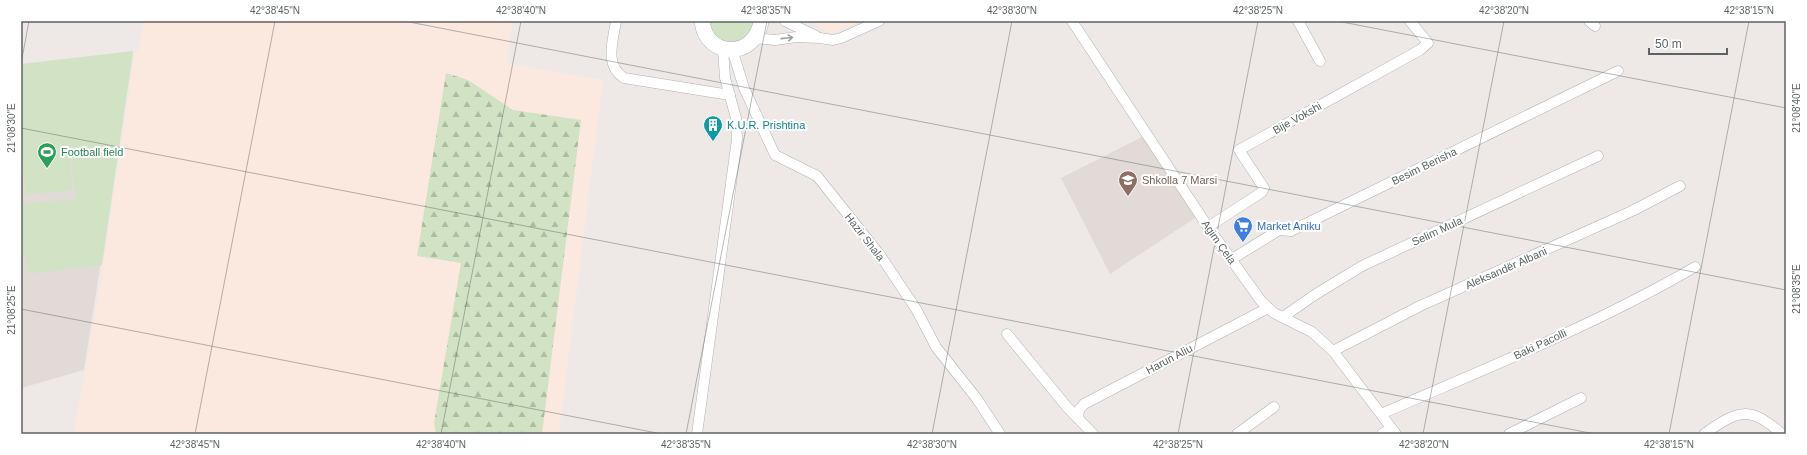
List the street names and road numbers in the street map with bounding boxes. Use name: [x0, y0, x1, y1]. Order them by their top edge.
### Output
street label: Bije Vokshi: [1271, 100, 1323, 136]
street label: Besim Berisha: [1389, 145, 1459, 187]
street label: Hazir Shala: [843, 211, 888, 264]
street label: Selim Mula: [1410, 214, 1465, 248]
street label: Agim Çela: [1200, 218, 1239, 267]
street label: Aleksandër Albani: [1463, 245, 1549, 291]
street label: Baki Pacolli: [1512, 327, 1568, 361]
street label: Harun Aliu: [1144, 342, 1194, 376]

